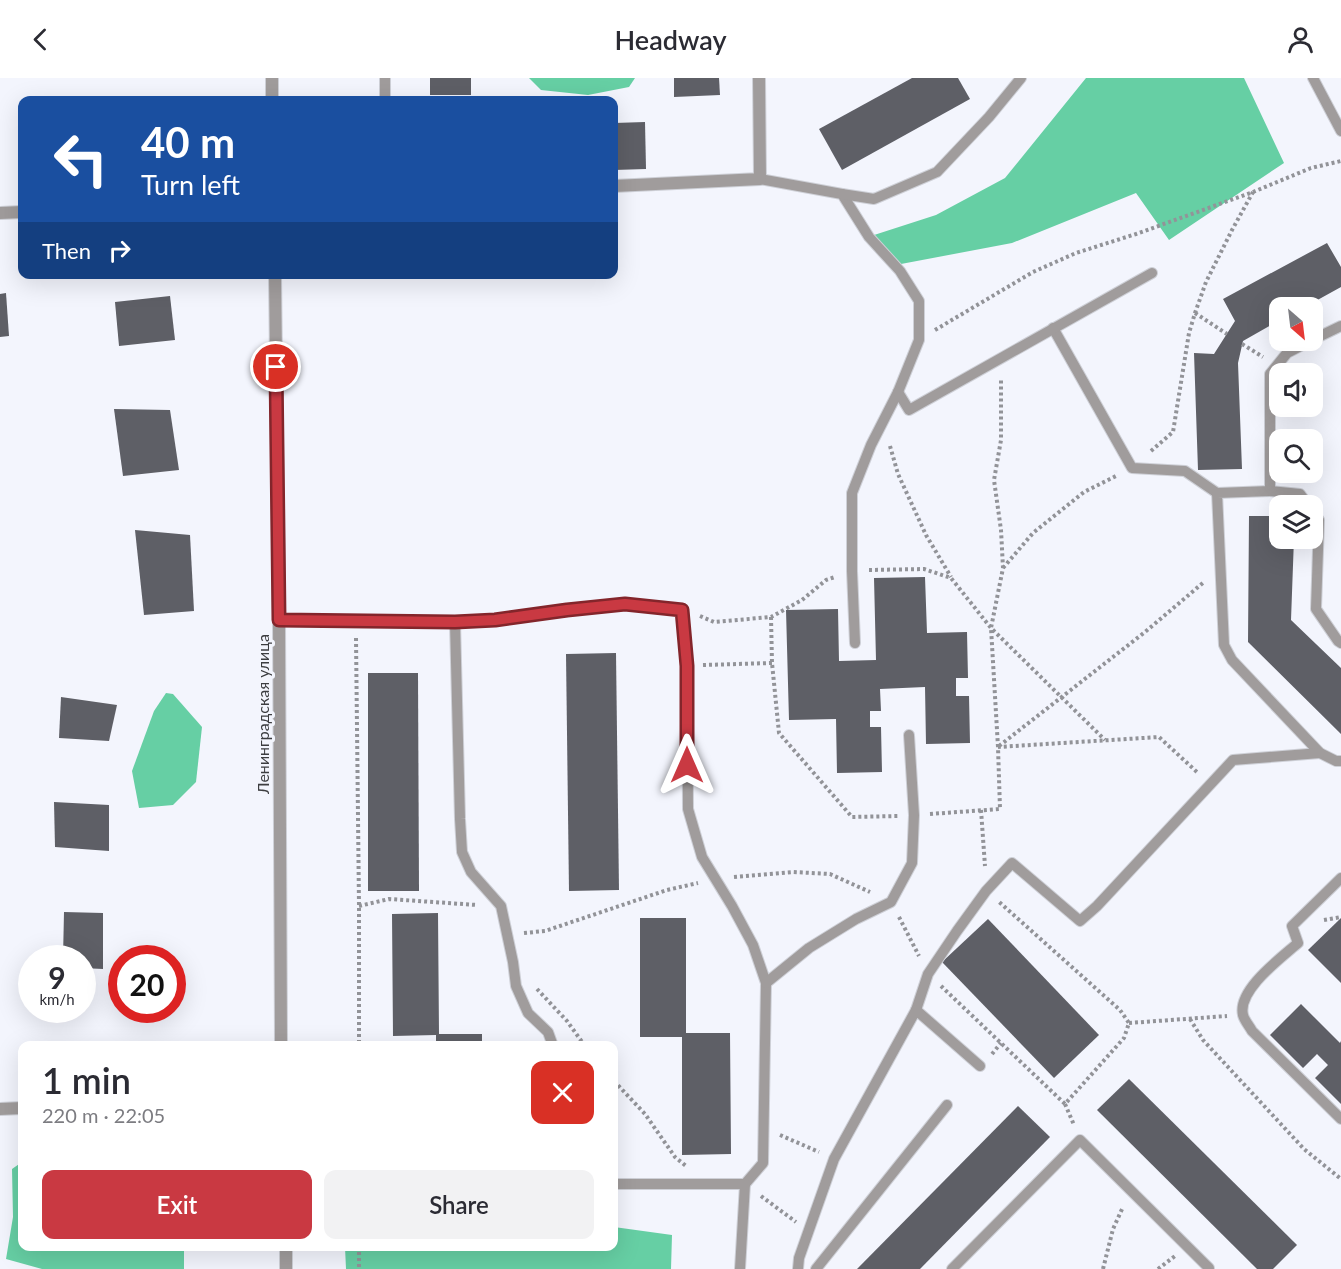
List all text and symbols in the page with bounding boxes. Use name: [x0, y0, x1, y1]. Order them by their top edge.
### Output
icon: back: [24, 23, 57, 56]
text: Headway: [614, 23, 727, 56]
icon: person: [1284, 23, 1317, 56]
text: 40 m: [141, 117, 235, 167]
icon: left: [42, 120, 120, 198]
text: Turn left: [141, 168, 240, 201]
icon: right: [103, 234, 136, 267]
text: Then: [42, 237, 91, 264]
north arrow: [1269, 297, 1323, 351]
map controls: [1269, 297, 1323, 549]
pin: [250, 341, 301, 392]
icon: arrive: [259, 350, 292, 383]
button: sound: [1269, 363, 1323, 417]
button: search: [1269, 429, 1323, 483]
button: layers: [1269, 495, 1323, 549]
street label: Ленинградская улица: [253, 634, 272, 795]
position arrow: [655, 733, 719, 797]
speed limit sign: 20: [108, 945, 186, 1023]
text: 9: [48, 959, 66, 995]
text: km/h: [39, 990, 75, 1008]
text: 1 min: [42, 1058, 131, 1102]
button: close: [531, 1061, 594, 1124]
text: 220 m · 22:05: [42, 1103, 165, 1127]
button: Exit: [42, 1170, 312, 1239]
button: Share: [324, 1170, 594, 1239]

